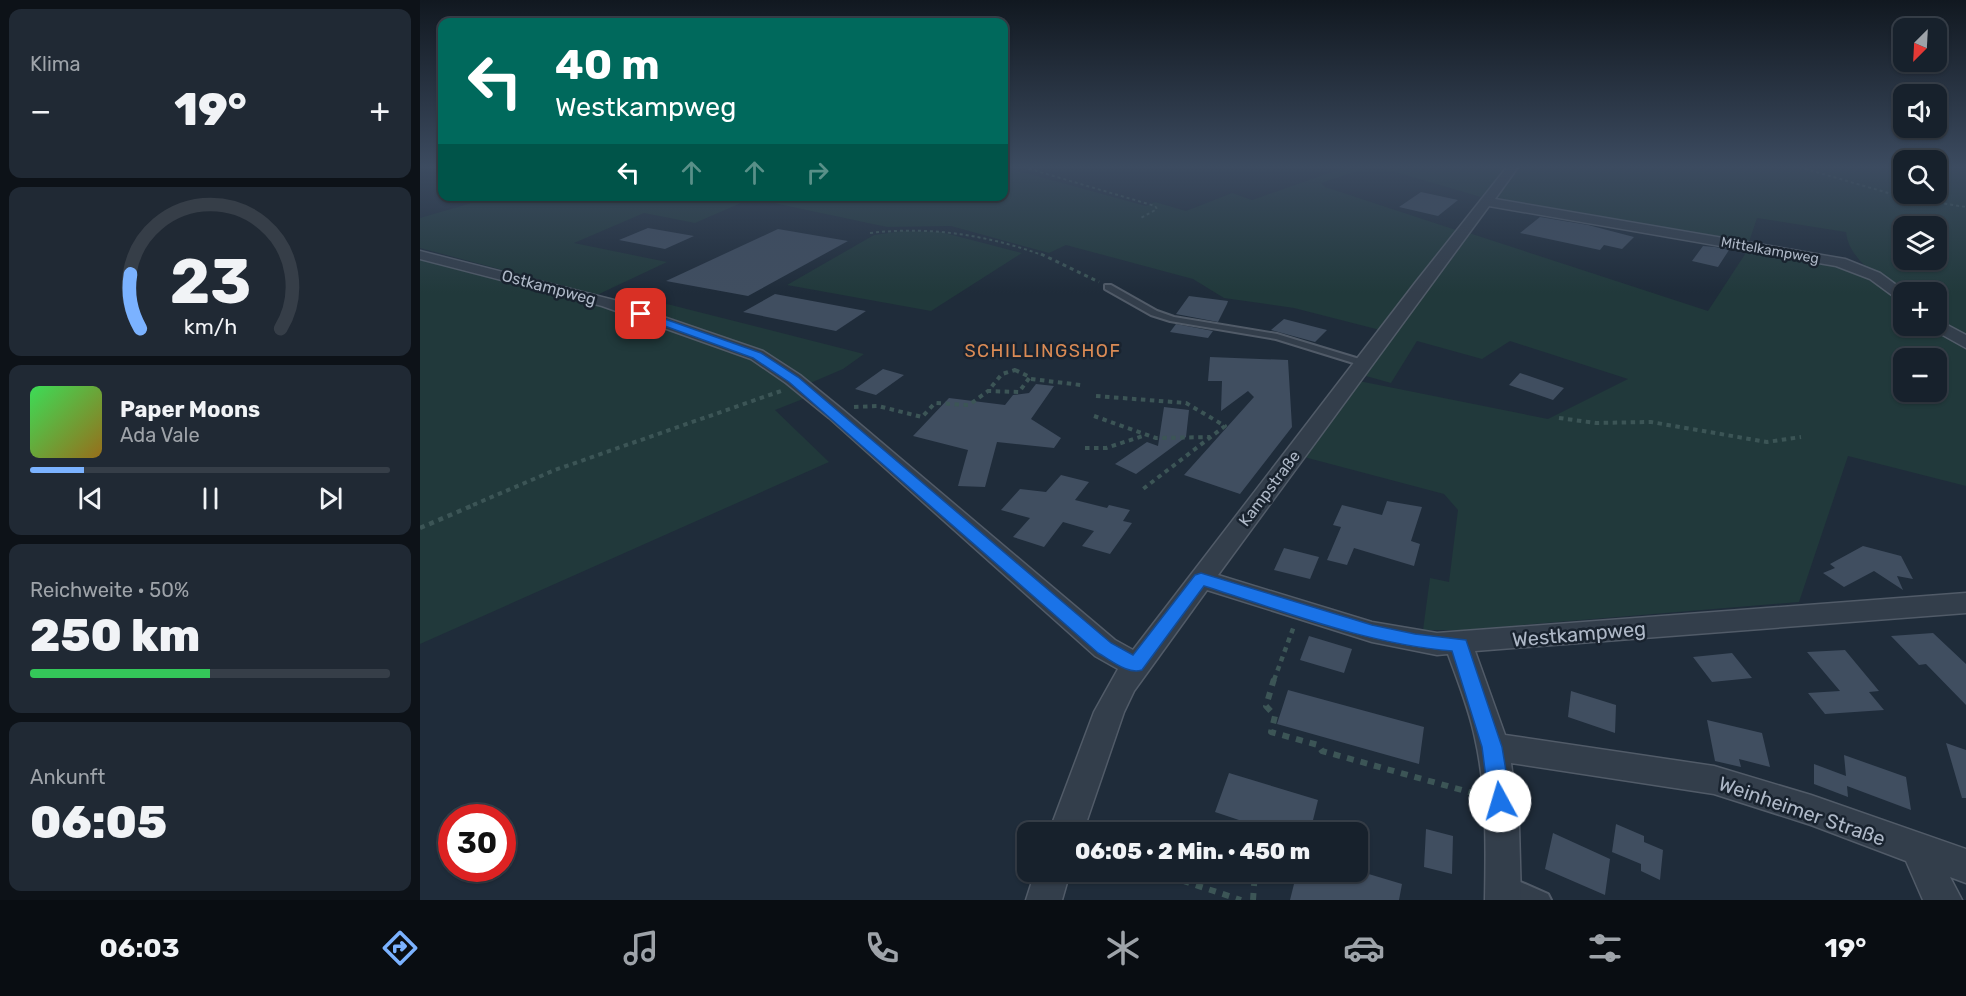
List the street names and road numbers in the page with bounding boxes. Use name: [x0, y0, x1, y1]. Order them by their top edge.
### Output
street label: Mittelkampweg: [1720, 233, 1820, 267]
street label: Ostkampweg: [500, 266, 598, 309]
street label: Kampstraße: [1235, 447, 1304, 530]
street label: Westkampweg: [1511, 616, 1647, 652]
street label: Weinheimer Straße: [1715, 771, 1889, 851]

